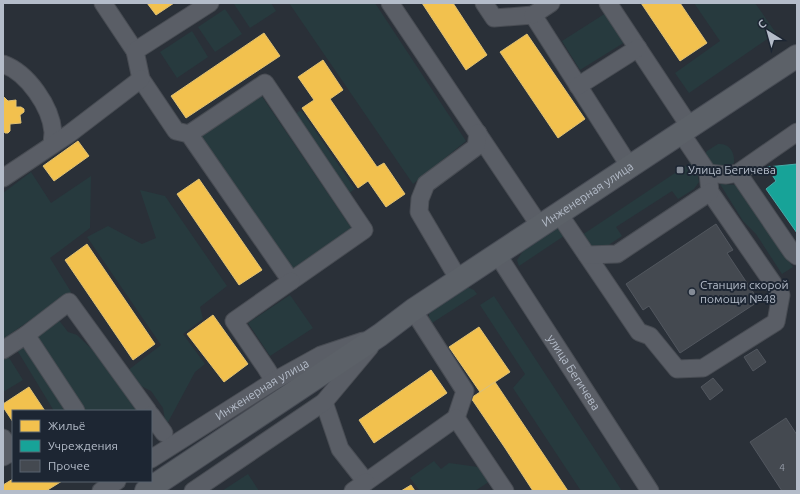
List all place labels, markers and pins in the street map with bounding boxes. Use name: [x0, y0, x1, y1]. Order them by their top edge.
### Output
place label: Улица Бегичева: [688, 163, 776, 176]
marker: Улица Бегичева: [675, 165, 685, 175]
place label: Станция скорой помощи №48: [700, 278, 789, 305]
marker: Станция скорой помощи №48: [687, 287, 697, 297]

